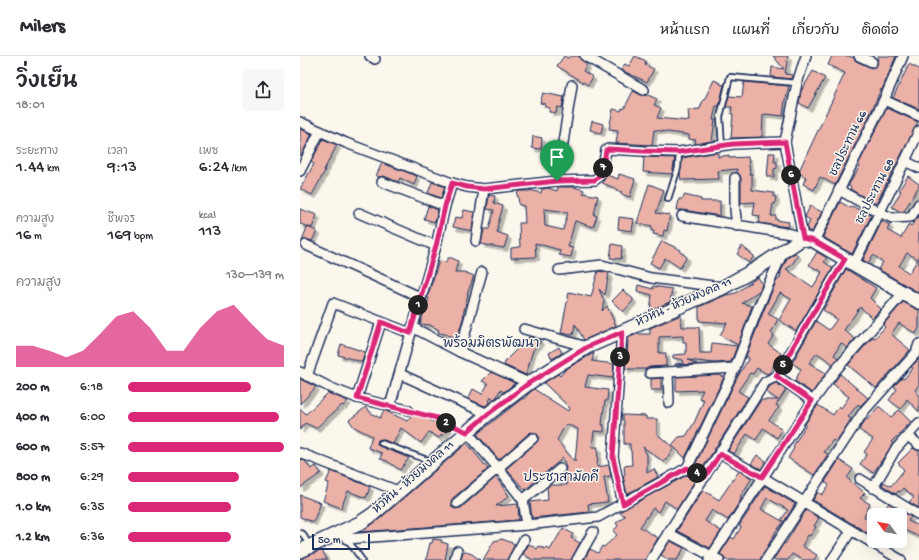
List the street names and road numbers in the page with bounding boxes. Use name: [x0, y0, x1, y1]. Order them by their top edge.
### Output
street label: ชลประทาน 66: [825, 107, 871, 179]
street label: ชลประทาน 68: [852, 156, 899, 227]
street label: หัวหิน - ห้วยมงคล 11: [633, 274, 734, 330]
street label: หัวหิน - ห้วยมงคล 11: [369, 437, 458, 517]

